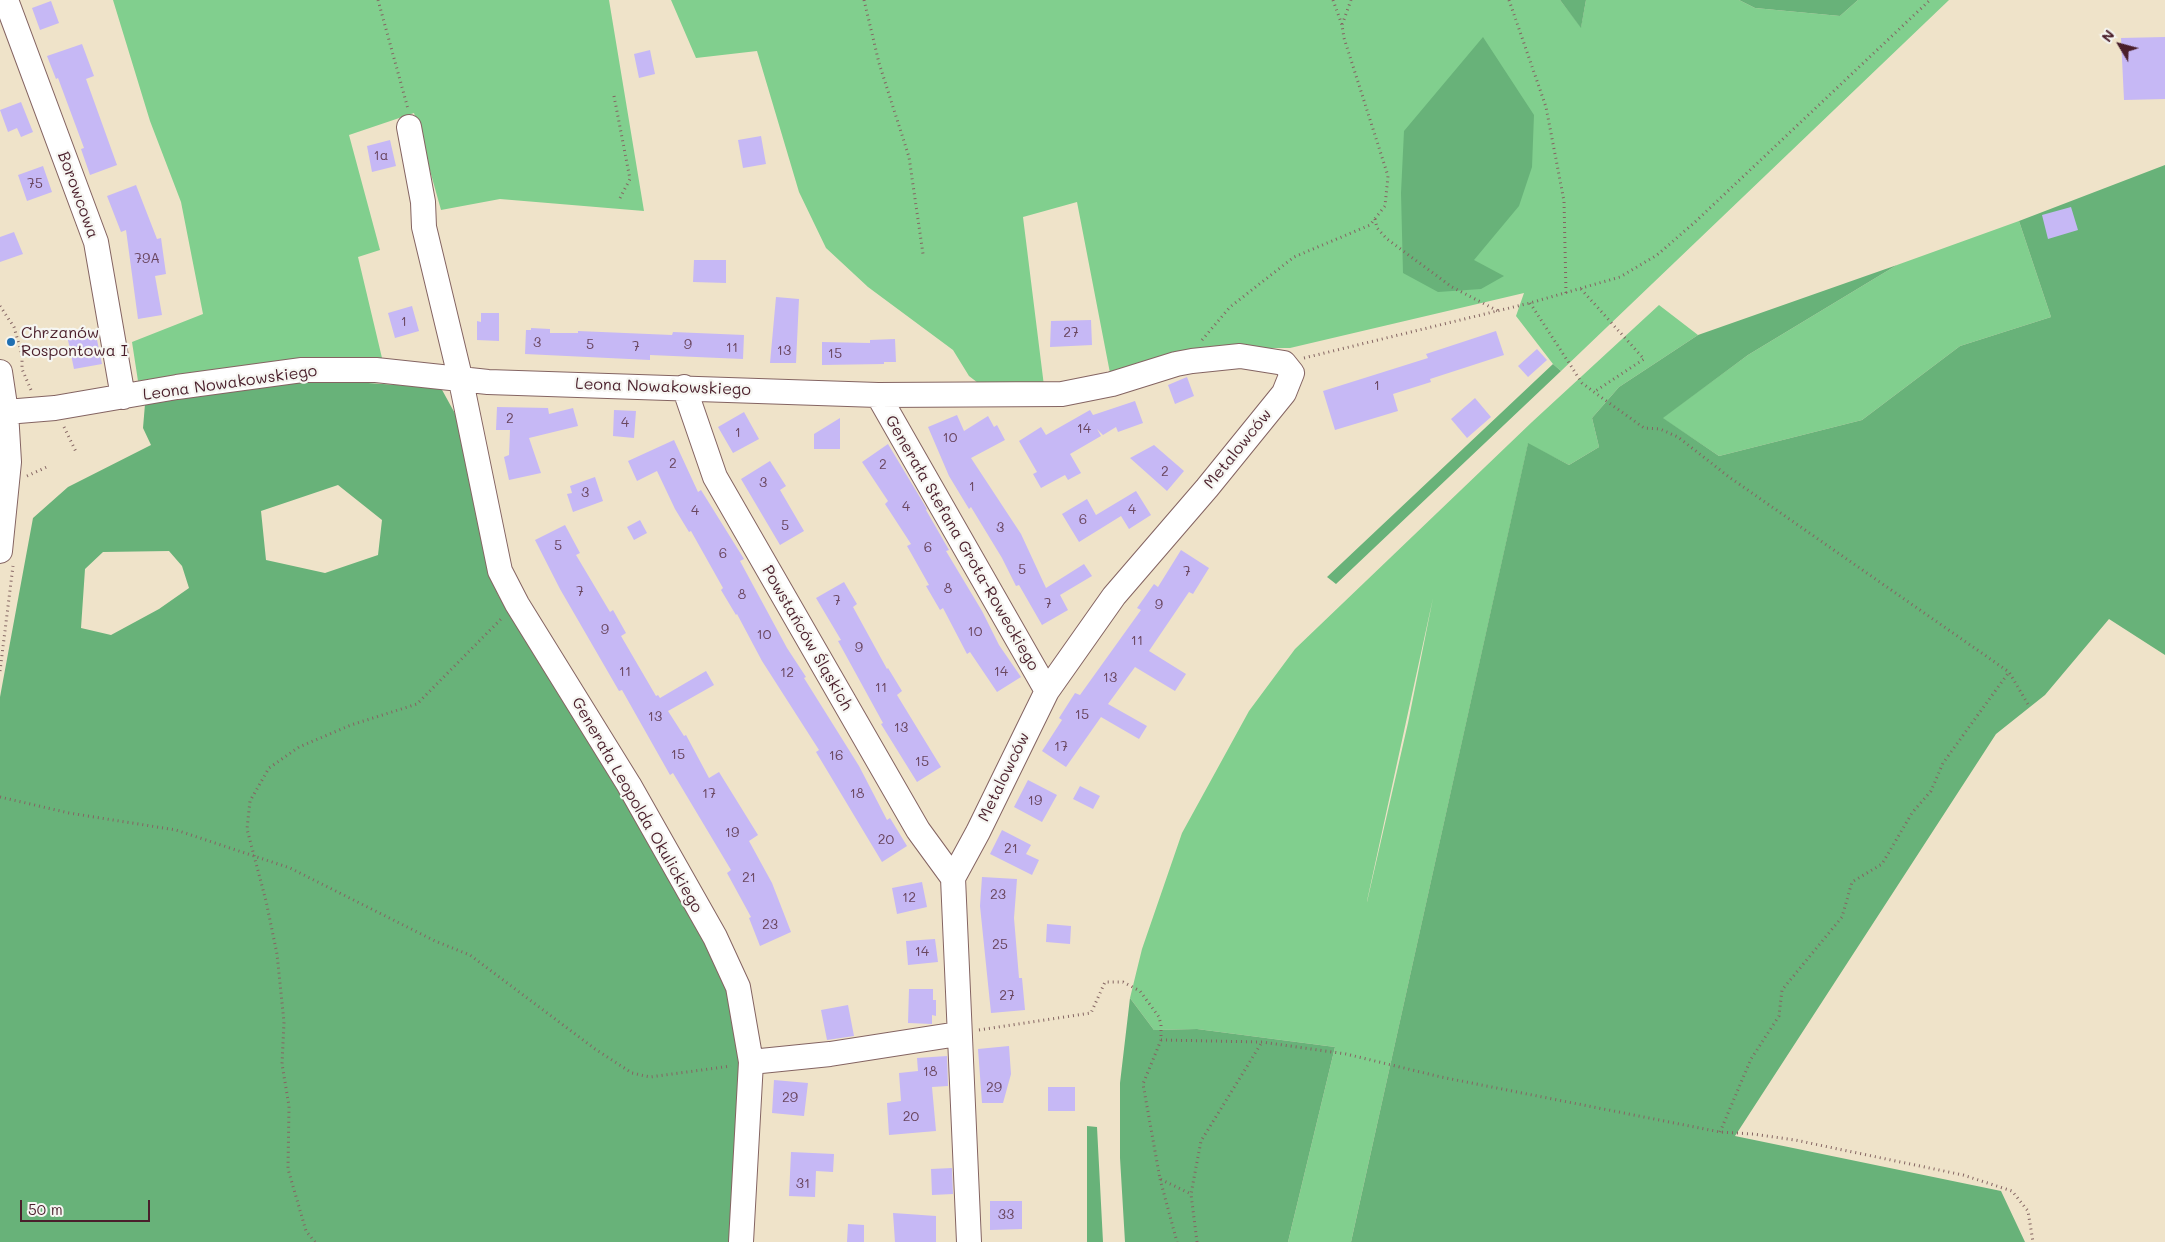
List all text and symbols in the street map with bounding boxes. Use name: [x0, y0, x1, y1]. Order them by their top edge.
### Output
north arrow: [2095, 20, 2145, 70]
text: N: [2097, 26, 2118, 46]
house number: 1a: [374, 148, 388, 164]
street label: Borowcowa: [53, 149, 103, 241]
house number: 75: [27, 176, 43, 192]
house number: 79A: [134, 251, 160, 267]
house number: 1: [401, 314, 407, 330]
place label: Chrzanów Rospontowa I: [21, 323, 128, 361]
house number: 27: [1063, 325, 1079, 341]
house number: 3: [533, 335, 541, 351]
marker: Chrzanów Rospontowa I: [5, 336, 17, 348]
house number: 5: [586, 337, 594, 353]
house number: 9: [684, 337, 692, 353]
house number: 7: [632, 339, 640, 355]
house number: 11: [726, 340, 738, 356]
house number: 13: [777, 343, 791, 359]
house number: 15: [828, 346, 842, 362]
street label: Leona Nowakowskiego: [142, 361, 318, 405]
street label: Leona Nowakowskiego: [575, 374, 751, 400]
house number: 1: [1374, 378, 1380, 394]
street label: Metalowców: [1200, 405, 1276, 493]
house number: 2: [506, 411, 514, 427]
street label: Generała Stefana Grota-Roweckiego: [881, 412, 1043, 674]
house number: 4: [621, 415, 629, 431]
house number: 14: [1077, 421, 1091, 437]
house number: 1: [735, 425, 741, 441]
house number: 10: [943, 430, 957, 446]
house number: 2: [669, 456, 677, 472]
house number: 2: [879, 457, 887, 473]
house number: 2: [1161, 464, 1169, 480]
house number: 3: [759, 475, 767, 491]
house number: 1: [969, 479, 975, 495]
house number: 3: [581, 485, 589, 501]
house number: 4: [902, 499, 910, 515]
house number: 4: [1128, 502, 1136, 518]
house number: 4: [691, 503, 699, 519]
house number: 6: [1079, 512, 1087, 528]
house number: 5: [781, 518, 789, 534]
house number: 3: [996, 520, 1004, 536]
house number: 5: [554, 538, 562, 554]
house number: 6: [924, 540, 932, 556]
house number: 6: [719, 546, 727, 562]
street label: Powstańców Śląskich: [758, 562, 856, 714]
house number: 5: [1018, 562, 1026, 578]
house number: 7: [1183, 564, 1191, 580]
house number: 8: [944, 581, 952, 597]
house number: 7: [576, 584, 584, 600]
house number: 8: [738, 587, 746, 603]
house number: 7: [833, 593, 841, 609]
house number: 7: [1044, 596, 1052, 612]
house number: 9: [1155, 597, 1163, 613]
house number: 9: [601, 622, 609, 638]
house number: 10: [968, 624, 982, 640]
house number: 10: [757, 627, 771, 643]
house number: 11: [1131, 633, 1143, 649]
house number: 9: [855, 640, 863, 656]
house number: 11: [619, 664, 631, 680]
house number: 14: [994, 664, 1008, 680]
house number: 12: [780, 665, 794, 681]
house number: 13: [1103, 670, 1117, 686]
house number: 11: [875, 680, 887, 696]
street label: Generała Leopolda Okulickiego: [567, 694, 707, 916]
house number: 15: [1075, 707, 1089, 723]
house number: 13: [648, 709, 662, 725]
house number: 13: [894, 720, 908, 736]
street label: Metalowców: [974, 729, 1034, 825]
house number: 17: [1054, 739, 1068, 755]
house number: 15: [671, 747, 685, 763]
house number: 16: [829, 748, 843, 764]
house number: 15: [915, 754, 929, 770]
house number: 17: [702, 786, 716, 802]
house number: 18: [850, 786, 864, 802]
house number: 19: [1028, 793, 1042, 809]
house number: 19: [725, 825, 739, 841]
house number: 20: [878, 832, 894, 848]
house number: 21: [1004, 841, 1018, 857]
house number: 21: [742, 870, 756, 886]
house number: 23: [990, 887, 1006, 903]
house number: 12: [902, 890, 916, 906]
house number: 23: [762, 917, 778, 933]
house number: 25: [992, 937, 1008, 953]
house number: 14: [915, 944, 929, 960]
house number: 27: [999, 988, 1015, 1004]
house number: 18: [923, 1064, 937, 1080]
house number: 29: [986, 1080, 1002, 1096]
house number: 29: [782, 1090, 798, 1106]
house number: 20: [903, 1109, 919, 1125]
house number: 31: [796, 1176, 810, 1192]
scale bar: [22, 1190, 152, 1222]
text: 50 m: [28, 1199, 63, 1219]
house number: 33: [998, 1207, 1014, 1223]

